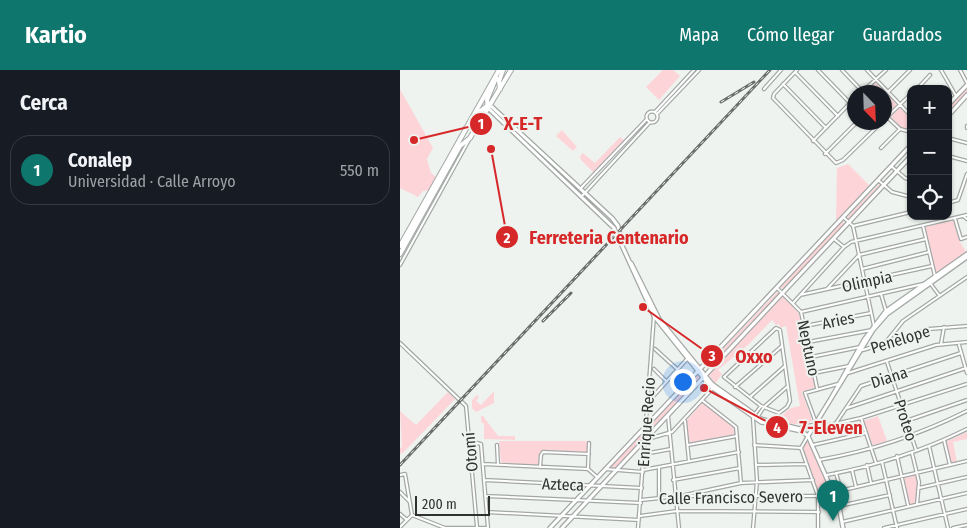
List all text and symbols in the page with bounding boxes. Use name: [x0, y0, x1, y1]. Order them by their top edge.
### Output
text: Kartio: [25, 21, 87, 49]
text: Mapa: [679, 24, 719, 46]
text: Cómo llegar: [747, 24, 834, 46]
text: Guardados: [862, 24, 942, 46]
north arrow: [847, 85, 892, 130]
map controls: [907, 85, 952, 220]
button: +: [907, 85, 952, 130]
text: Cerca: [20, 90, 68, 116]
callout: X-E-T: [469, 107, 552, 140]
text: X-E-T: [503, 113, 542, 135]
text: 1: [478, 115, 484, 133]
button: −: [907, 130, 952, 175]
text: Conalep: [68, 149, 132, 172]
text: 1: [34, 161, 40, 180]
text: 550 m: [340, 161, 379, 180]
text: Universidad · Calle Arroyo: [68, 172, 236, 191]
button: locate: [907, 175, 952, 220]
callout: Ferreteria Centenario: [495, 221, 699, 254]
text: Ferreteria Centenario: [529, 227, 689, 249]
text: 2: [503, 229, 511, 247]
street label: Olimpia: [840, 267, 894, 296]
street label: Aries: [820, 308, 856, 333]
street label: Neptuno: [793, 318, 824, 378]
street label: Penèlope: [868, 321, 932, 357]
callout: Oxxo: [700, 340, 782, 373]
text: Oxxo: [735, 346, 773, 368]
text: 3: [707, 347, 716, 365]
street label: Diana: [868, 363, 910, 392]
your location: [670, 369, 696, 395]
street label: Enrique Recio: [634, 377, 659, 467]
street label: Proteo: [890, 397, 921, 444]
callout: 7-Eleven: [764, 411, 873, 444]
text: 7-Eleven: [799, 417, 863, 439]
text: 4: [773, 419, 781, 437]
street label: Otomí: [459, 431, 482, 473]
street label: Azteca: [542, 474, 585, 495]
pin: 1: [817, 480, 849, 521]
street label: Calle Francisco Severo: [659, 487, 803, 508]
scale bar: [415, 493, 490, 516]
text: 200 m: [422, 496, 457, 513]

